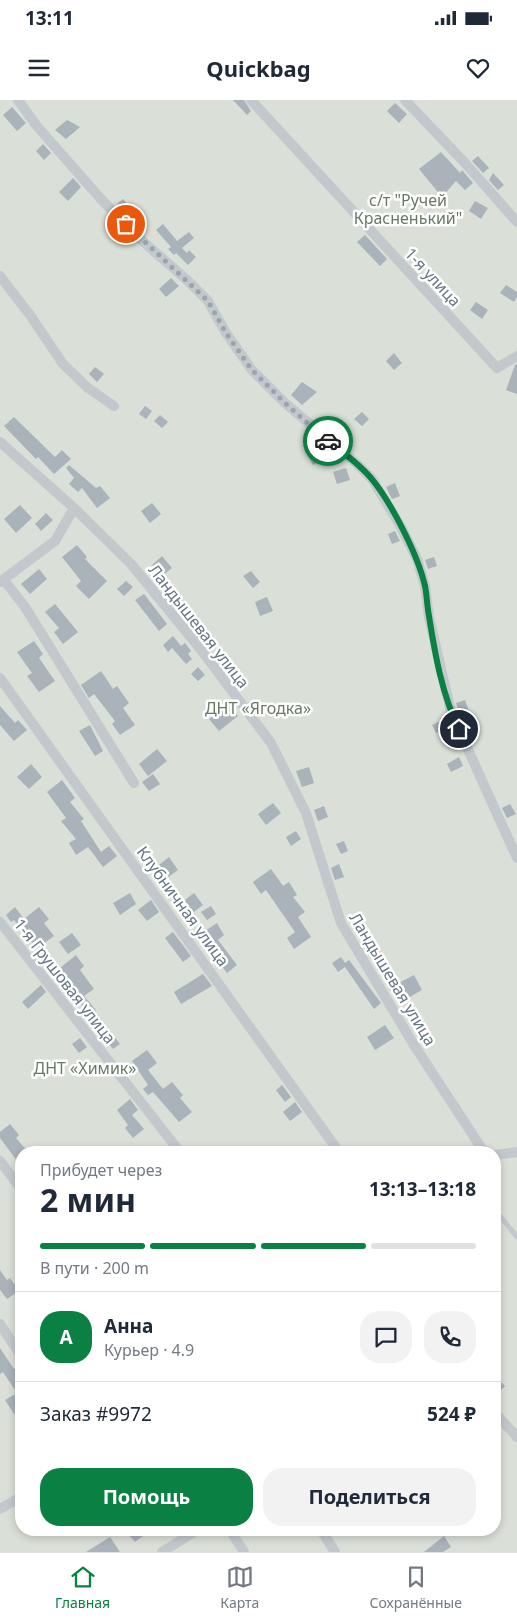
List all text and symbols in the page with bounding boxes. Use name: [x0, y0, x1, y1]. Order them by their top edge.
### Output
text: 13:11: [25, 5, 74, 31]
text: Quickbag: [206, 53, 311, 83]
icon: menu: [25, 54, 53, 82]
icon: heart: [464, 54, 492, 82]
park label: с/т "Ручей Красненький": [354, 189, 462, 229]
pin: [105, 203, 147, 245]
icon: bag: [112, 210, 140, 238]
street label: 1-я улица: [400, 243, 466, 311]
courier: [303, 416, 353, 466]
icon: car: [314, 427, 342, 455]
street label: Ландышевая улица: [144, 560, 254, 692]
park label: ДНТ «Ягодка»: [205, 697, 311, 719]
pin: [438, 708, 480, 750]
icon: home: [445, 715, 473, 743]
street label: Клубничная улица: [132, 841, 234, 971]
street label: Ландышевая улица: [345, 908, 441, 1050]
street label: 1-я Грушовая улица: [9, 914, 121, 1048]
park label: ДНТ «Химик»: [34, 1057, 136, 1079]
text: Прибудет через: [40, 1159, 162, 1181]
text: 13:13–13:18: [369, 1176, 476, 1202]
text: 2 мин: [40, 1178, 136, 1221]
text: В пути · 200 m: [40, 1257, 149, 1279]
button: chat: [360, 1311, 412, 1363]
button: phone: [424, 1311, 476, 1363]
text: Анна: [104, 1313, 153, 1339]
text: А: [59, 1324, 73, 1350]
text: Курьер · 4.9: [104, 1339, 194, 1361]
text: Заказ #9972: [40, 1401, 152, 1427]
text: 524 ₽: [427, 1401, 476, 1427]
button: Помощь: [40, 1468, 253, 1526]
button: Поделиться: [263, 1468, 476, 1526]
tab: Главная: [55, 1563, 110, 1612]
tab: Карта: [220, 1563, 259, 1612]
tab: Сохранённые: [370, 1563, 462, 1612]

